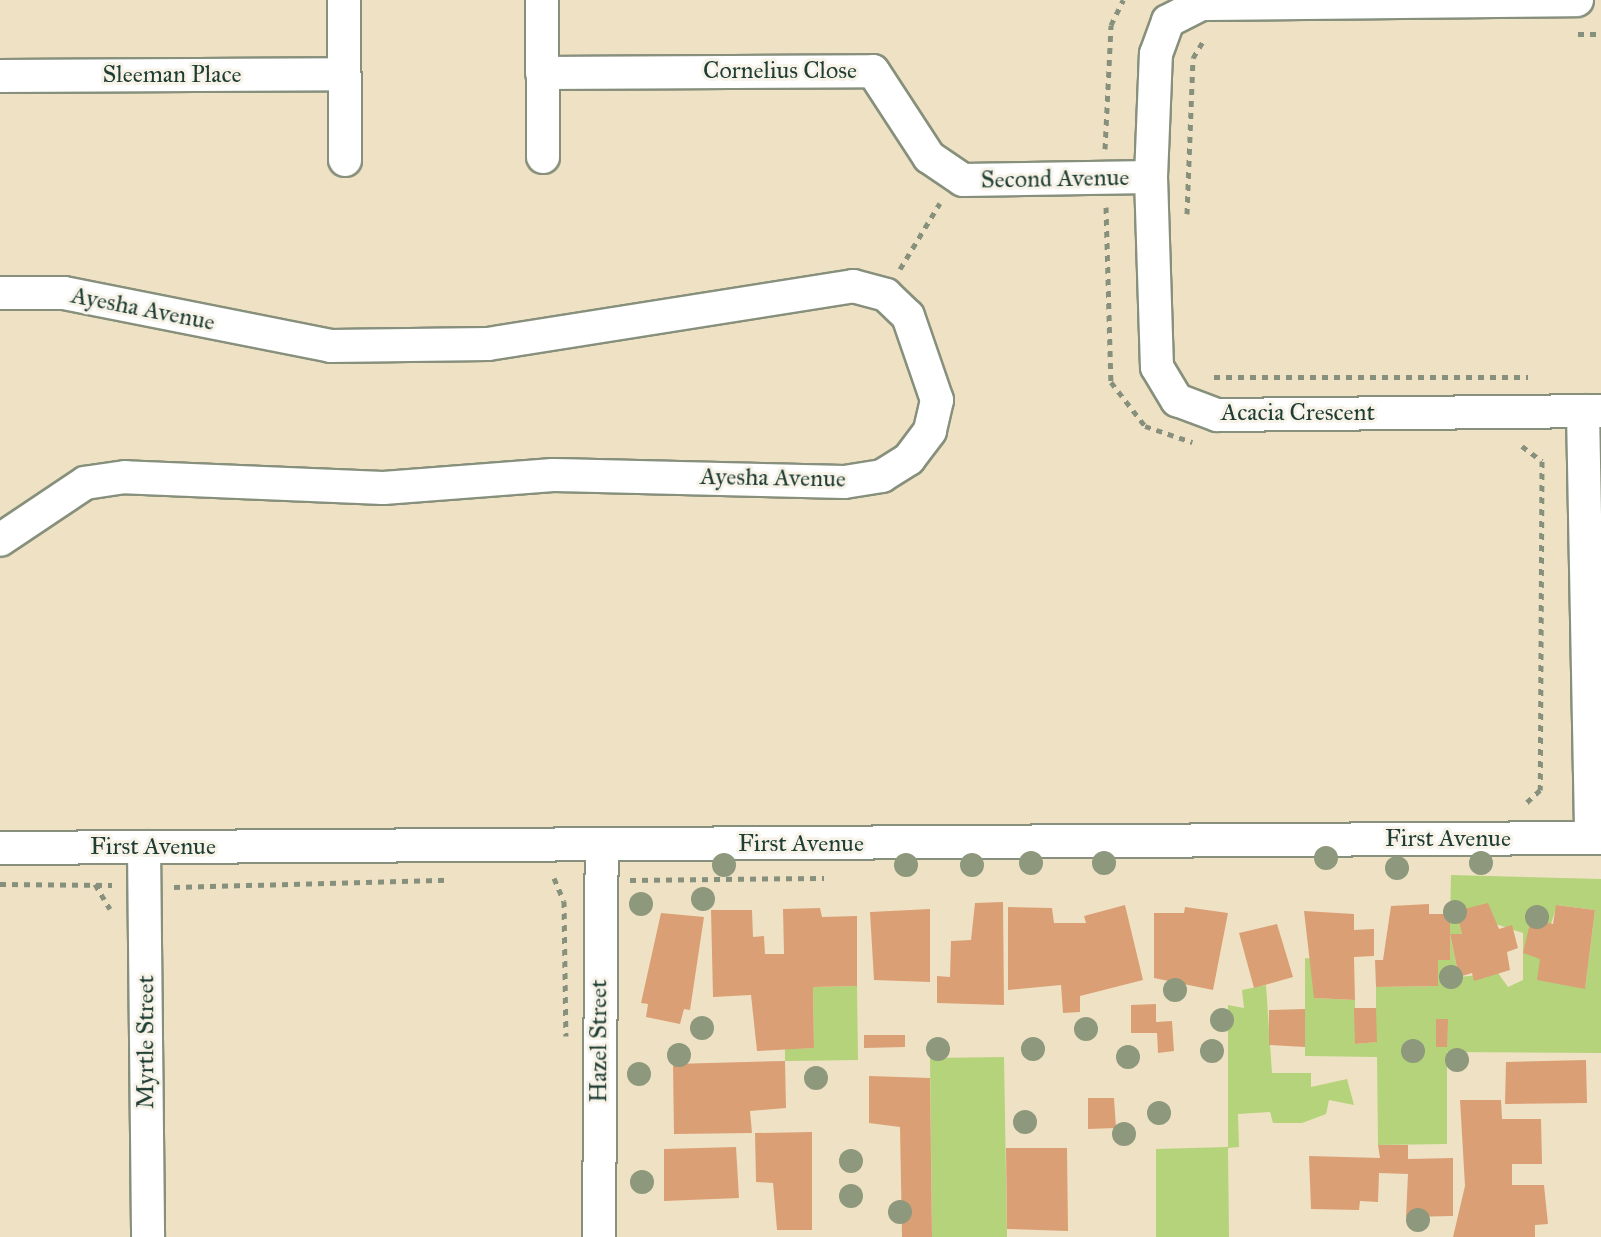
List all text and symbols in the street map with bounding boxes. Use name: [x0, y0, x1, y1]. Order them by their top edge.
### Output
street label: Cornelius Close: [703, 57, 857, 85]
street label: Sleeman Place: [102, 61, 242, 89]
street label: Second Avenue: [981, 163, 1129, 195]
street label: Ayesha Avenue: [69, 281, 217, 337]
street label: Acacia Crescent: [1221, 399, 1375, 427]
street label: Ayesha Avenue: [700, 462, 846, 494]
street label: First Avenue: [1385, 825, 1511, 853]
street label: First Avenue: [738, 830, 864, 858]
street label: First Avenue: [90, 833, 216, 861]
street label: Myrtle Street: [132, 975, 160, 1109]
street label: Hazel Street: [585, 979, 613, 1103]

